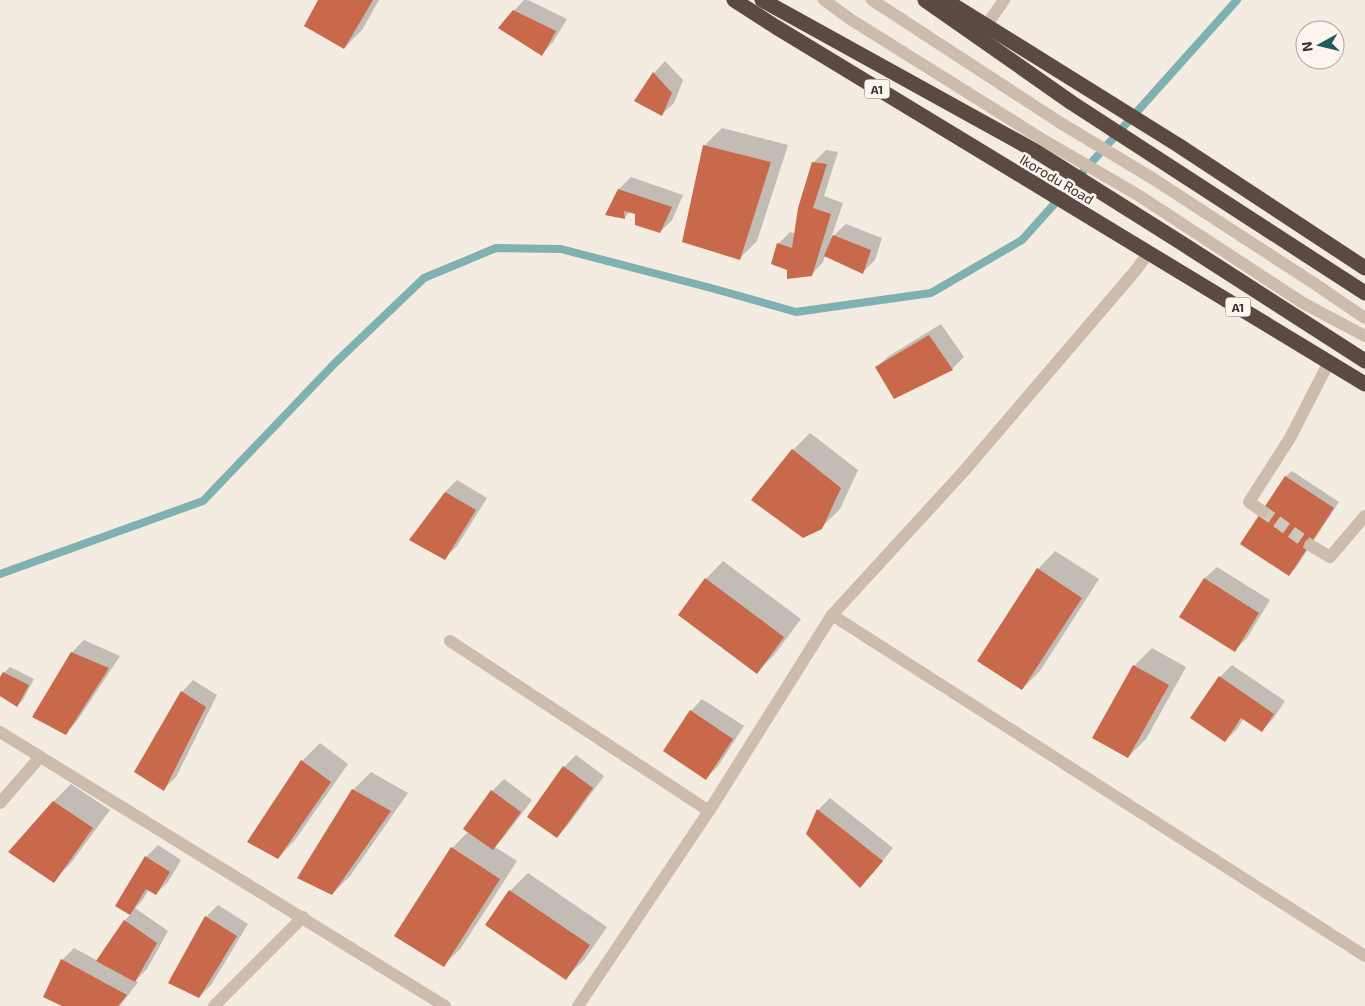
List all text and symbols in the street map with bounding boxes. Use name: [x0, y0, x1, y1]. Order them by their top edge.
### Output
north arrow: [1295, 20, 1345, 70]
text: N: [1298, 41, 1316, 53]
road number: A1: [864, 80, 890, 98]
street label: Ikorodu Road: [1017, 150, 1097, 208]
road number: A1: [1226, 298, 1250, 316]

